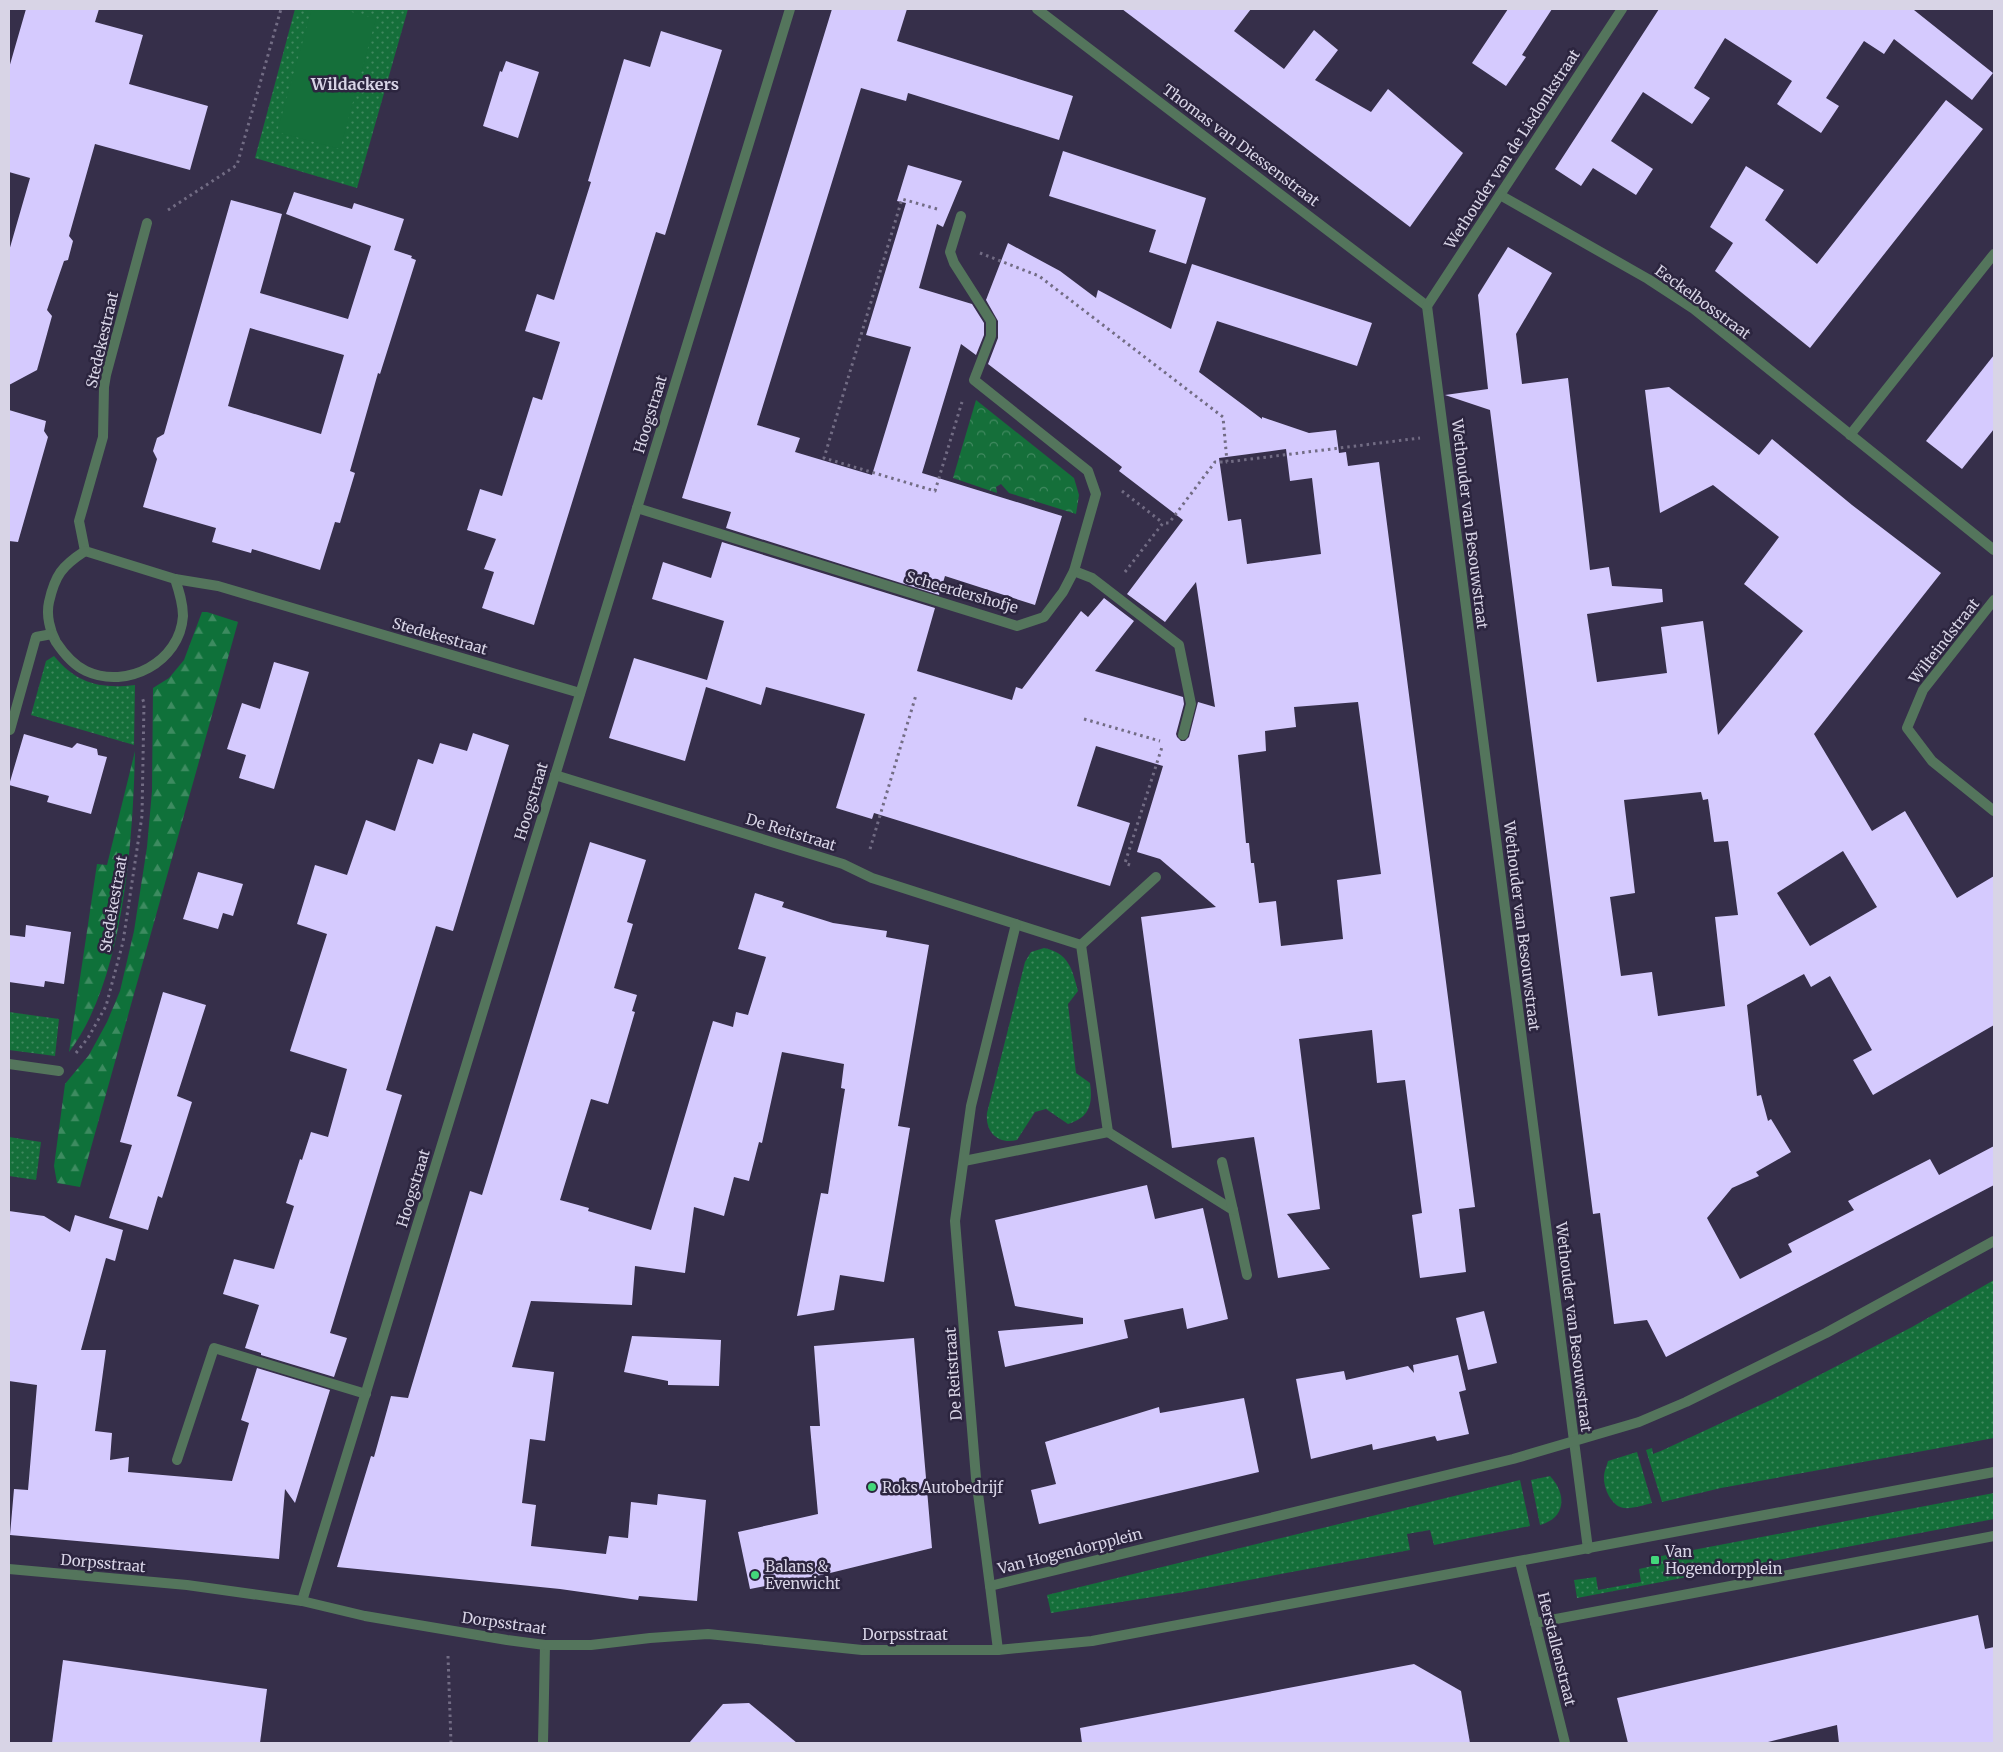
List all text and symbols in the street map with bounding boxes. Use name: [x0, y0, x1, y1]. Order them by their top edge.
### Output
street label: Wethouder van de Lisdonkstraat: [1440, 45, 1584, 253]
district label: Wildackers: [310, 74, 399, 94]
street label: Thomas van Diessenstraat: [1159, 80, 1323, 210]
street label: Eeckelbosstraat: [1651, 261, 1755, 343]
street label: Stedekestraat: [82, 290, 122, 390]
street label: Hoogstraat: [629, 373, 671, 455]
street label: Wethouder van Besouwstraat: [1448, 417, 1492, 630]
street label: Scheerdershofje: [904, 567, 1021, 617]
street label: Wilteindstraat: [1904, 594, 1983, 688]
street label: Stedekestraat: [390, 613, 490, 659]
street label: Hoogstraat: [510, 760, 552, 842]
street label: De Reitstraat: [744, 809, 839, 855]
street label: Wethouder van Besouwstraat: [1500, 819, 1544, 1032]
street label: Stedekestraat: [95, 854, 131, 954]
street label: Hoogstraat: [392, 1147, 434, 1229]
street label: Wethouder van Besouwstraat: [1552, 1220, 1596, 1433]
street label: De Reitstraat: [940, 1327, 966, 1421]
place label: Roks Autobedrijf: [882, 1478, 1004, 1497]
marker: Roks Autobedrijf: [866, 1481, 878, 1493]
street label: Van Hogendorpplein: [995, 1524, 1144, 1578]
place label: Van Hogendorpplein: [1664, 1542, 1783, 1578]
street label: Dorpsstraat: [60, 1550, 147, 1576]
marker: Van Hogendorpplein: [1649, 1554, 1661, 1566]
place label: Balans & Evenwicht: [765, 1557, 841, 1593]
marker: Balans & Evenwicht: [749, 1569, 761, 1581]
street label: Herstallenstraat: [1534, 1590, 1580, 1708]
street label: Dorpsstraat: [460, 1608, 548, 1638]
street label: Dorpsstraat: [862, 1625, 948, 1644]

